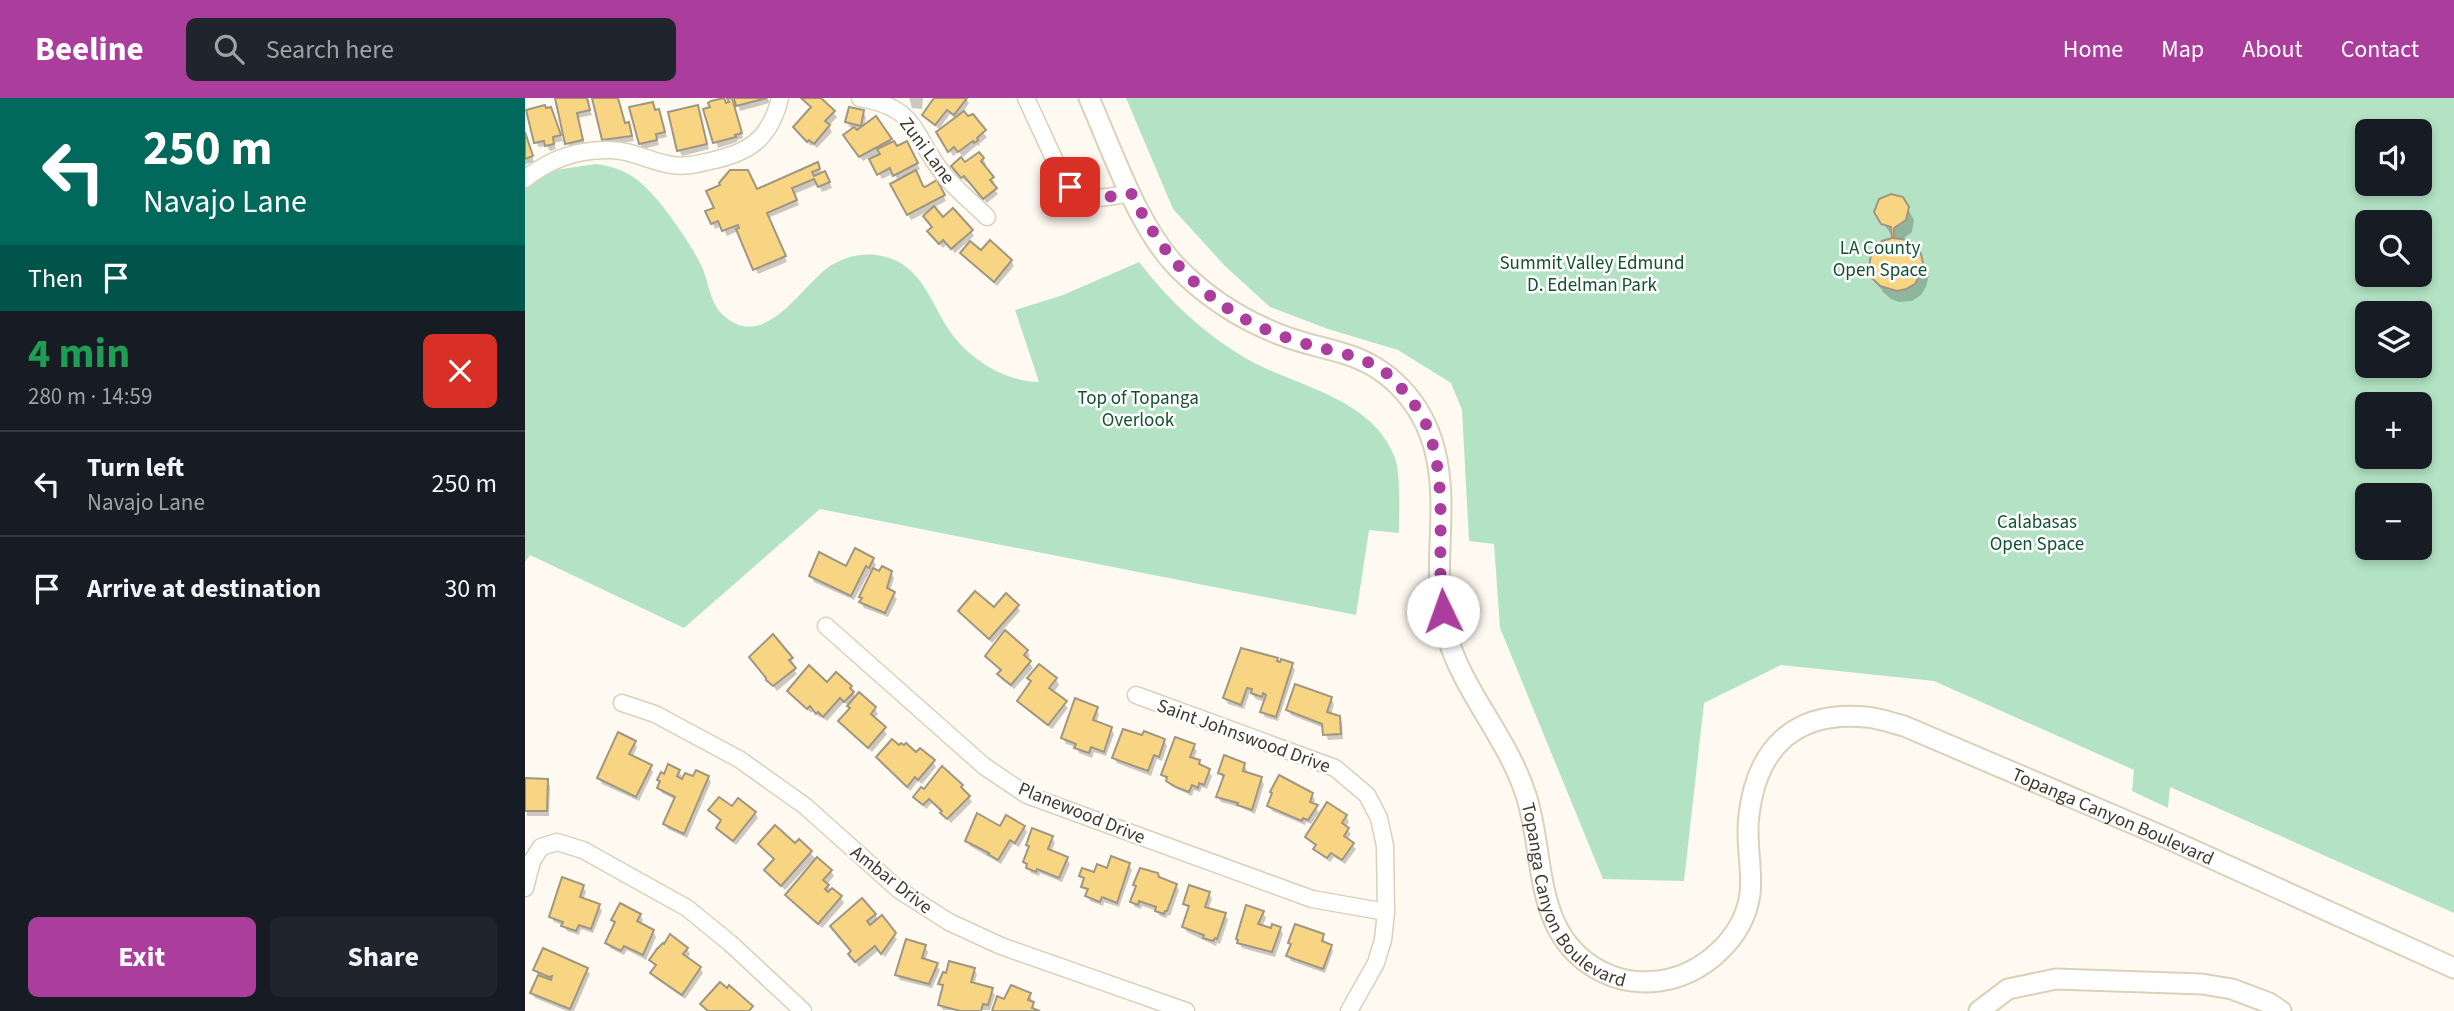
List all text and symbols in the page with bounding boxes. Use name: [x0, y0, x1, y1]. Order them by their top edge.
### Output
search box: [186, 18, 676, 81]
text: Beeline: [35, 26, 144, 73]
icon: search: [210, 30, 248, 68]
text: Search here: [266, 31, 394, 68]
text: Home: [2063, 32, 2123, 67]
text: Map: [2161, 32, 2204, 67]
text: About: [2242, 32, 2303, 67]
text: Contact: [2341, 32, 2419, 67]
street label: Zuni Lane: [893, 112, 961, 190]
text: 250 m: [143, 114, 272, 184]
map controls: [2355, 119, 2432, 560]
button: sound: [2355, 119, 2432, 196]
icon: left: [28, 126, 119, 217]
pin: [1040, 157, 1100, 217]
icon: arrive: [1051, 168, 1089, 206]
text: Navajo Lane: [143, 179, 307, 225]
button: search: [2355, 210, 2432, 287]
park label: LA County Open Space: [1833, 235, 1927, 284]
park label: Summit Valley Edmund D. Edelman Park: [1499, 250, 1685, 299]
icon: arrive: [97, 259, 135, 297]
text: Then: [28, 260, 83, 297]
button: layers: [2355, 301, 2432, 378]
text: 4 min: [28, 324, 130, 384]
button: close: [423, 334, 497, 408]
text: 280 m · 14:59: [28, 380, 152, 413]
park label: Top of Topanga Overlook: [1077, 385, 1199, 434]
button: +: [2355, 392, 2432, 469]
text: Turn left: [87, 449, 184, 486]
icon: left: [28, 465, 66, 503]
text: 250 m: [431, 465, 497, 502]
button: −: [2355, 483, 2432, 560]
text: Navajo Lane: [87, 486, 205, 519]
park label: Calabasas Open Space: [1990, 509, 2084, 558]
icon: arrive: [28, 570, 66, 608]
text: Arrive at destination: [87, 570, 321, 607]
text: 30 m: [444, 570, 497, 607]
position arrow: [1406, 574, 1480, 648]
street label: Saint Johnswood Drive: [1153, 692, 1334, 780]
street label: Topanga Canyon Boulevard: [2007, 762, 2218, 873]
street label: Planewood Drive: [1014, 776, 1149, 851]
street label: Topanga Canyon Boulevard: [1514, 800, 1629, 995]
street label: Ambar Drive: [844, 840, 938, 921]
button: Exit: [28, 917, 256, 997]
button: Share: [270, 917, 497, 997]

